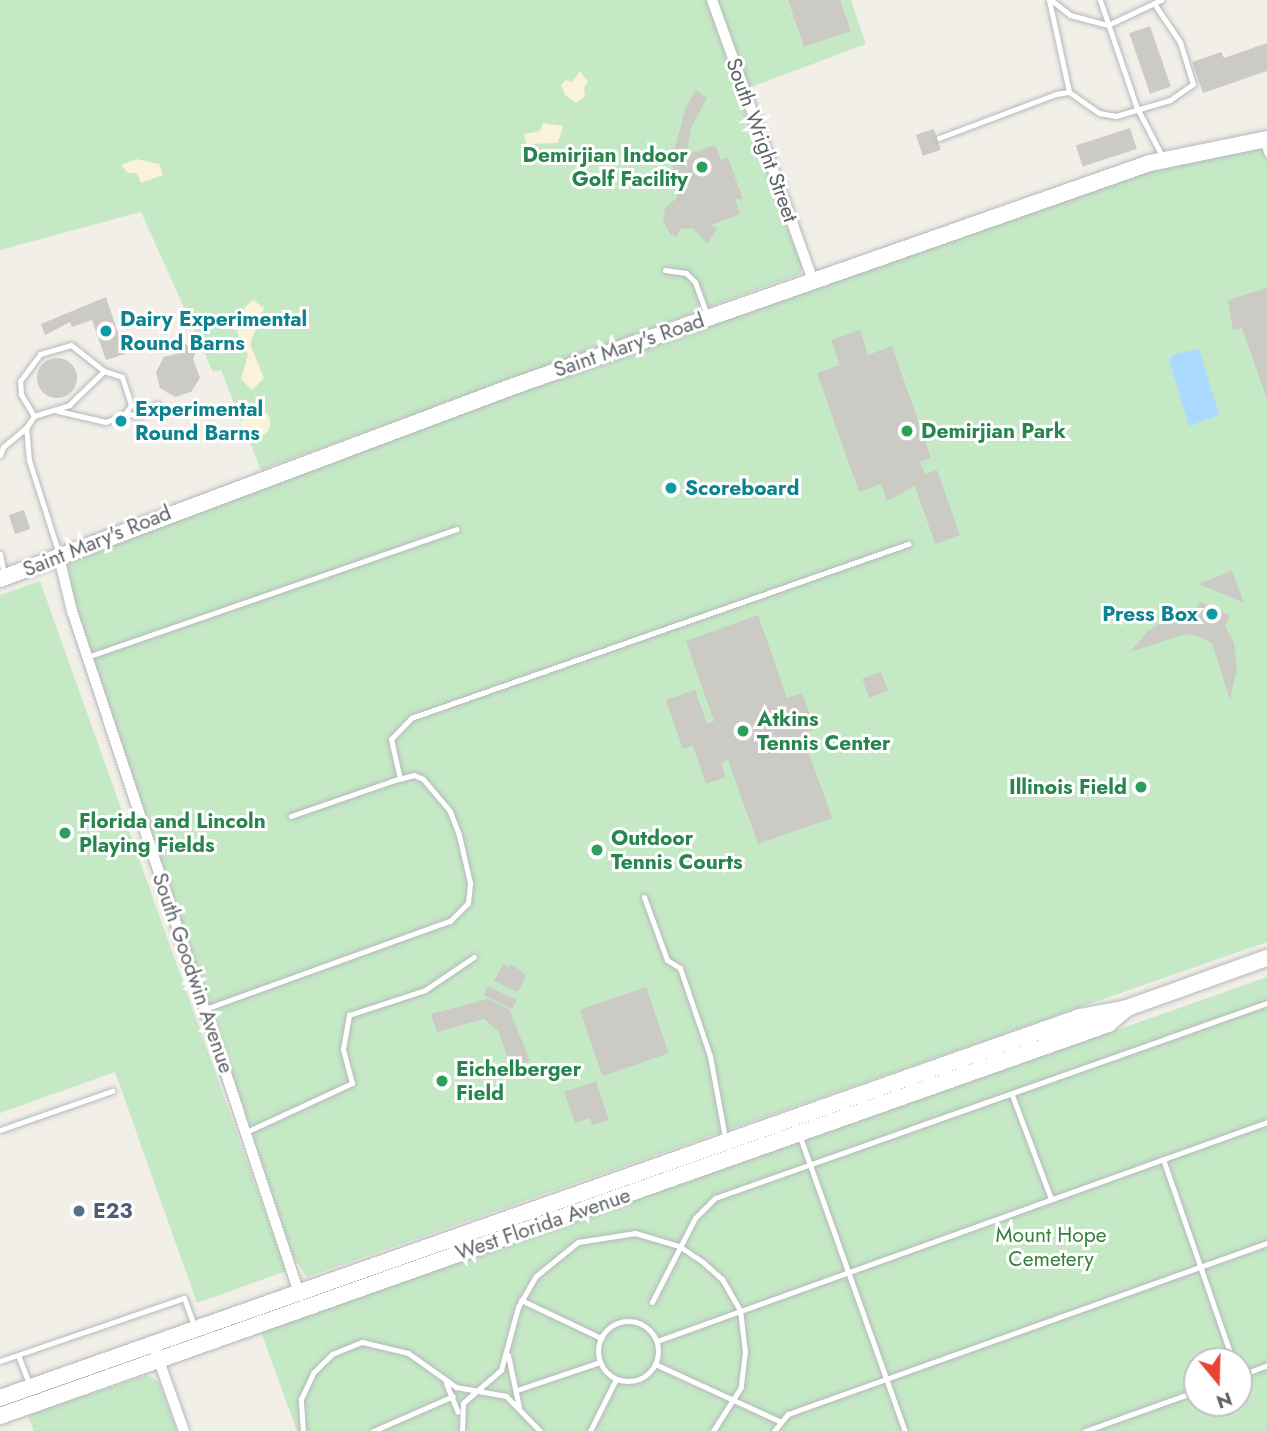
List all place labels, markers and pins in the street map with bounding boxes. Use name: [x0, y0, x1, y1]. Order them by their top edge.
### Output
place label: Demirjian Indoor Golf Facility: [523, 142, 688, 192]
marker: Demirjian Indoor Golf Facility: [694, 159, 710, 175]
place label: Dairy Experimental Round Barns: [120, 306, 307, 356]
marker: Dairy Experimental Round Barns: [98, 323, 114, 339]
place label: Experimental Round Barns: [135, 396, 263, 446]
marker: Experimental Round Barns: [113, 413, 129, 429]
place label: Demirjian Park: [921, 418, 1066, 444]
marker: Demirjian Park: [899, 423, 915, 439]
place label: Scoreboard: [685, 475, 799, 501]
marker: Scoreboard: [663, 480, 679, 496]
place label: Press Box: [1102, 601, 1198, 627]
marker: Press Box: [1204, 606, 1220, 622]
place label: Atkins Tennis Center: [757, 706, 891, 756]
marker: Atkins Tennis Center: [735, 723, 751, 739]
place label: Illinois Field: [1009, 774, 1127, 800]
marker: Illinois Field: [1133, 779, 1149, 795]
place label: Florida and Lincoln Playing Fields: [79, 808, 266, 858]
marker: Florida and Lincoln Playing Fields: [57, 825, 73, 841]
place label: Outdoor Tennis Courts: [611, 825, 743, 875]
marker: Outdoor Tennis Courts: [589, 842, 605, 858]
place label: Eichelberger Field: [456, 1056, 581, 1106]
marker: Eichelberger Field: [434, 1073, 450, 1089]
place label: E23: [93, 1198, 132, 1224]
marker: E23: [71, 1203, 87, 1219]

